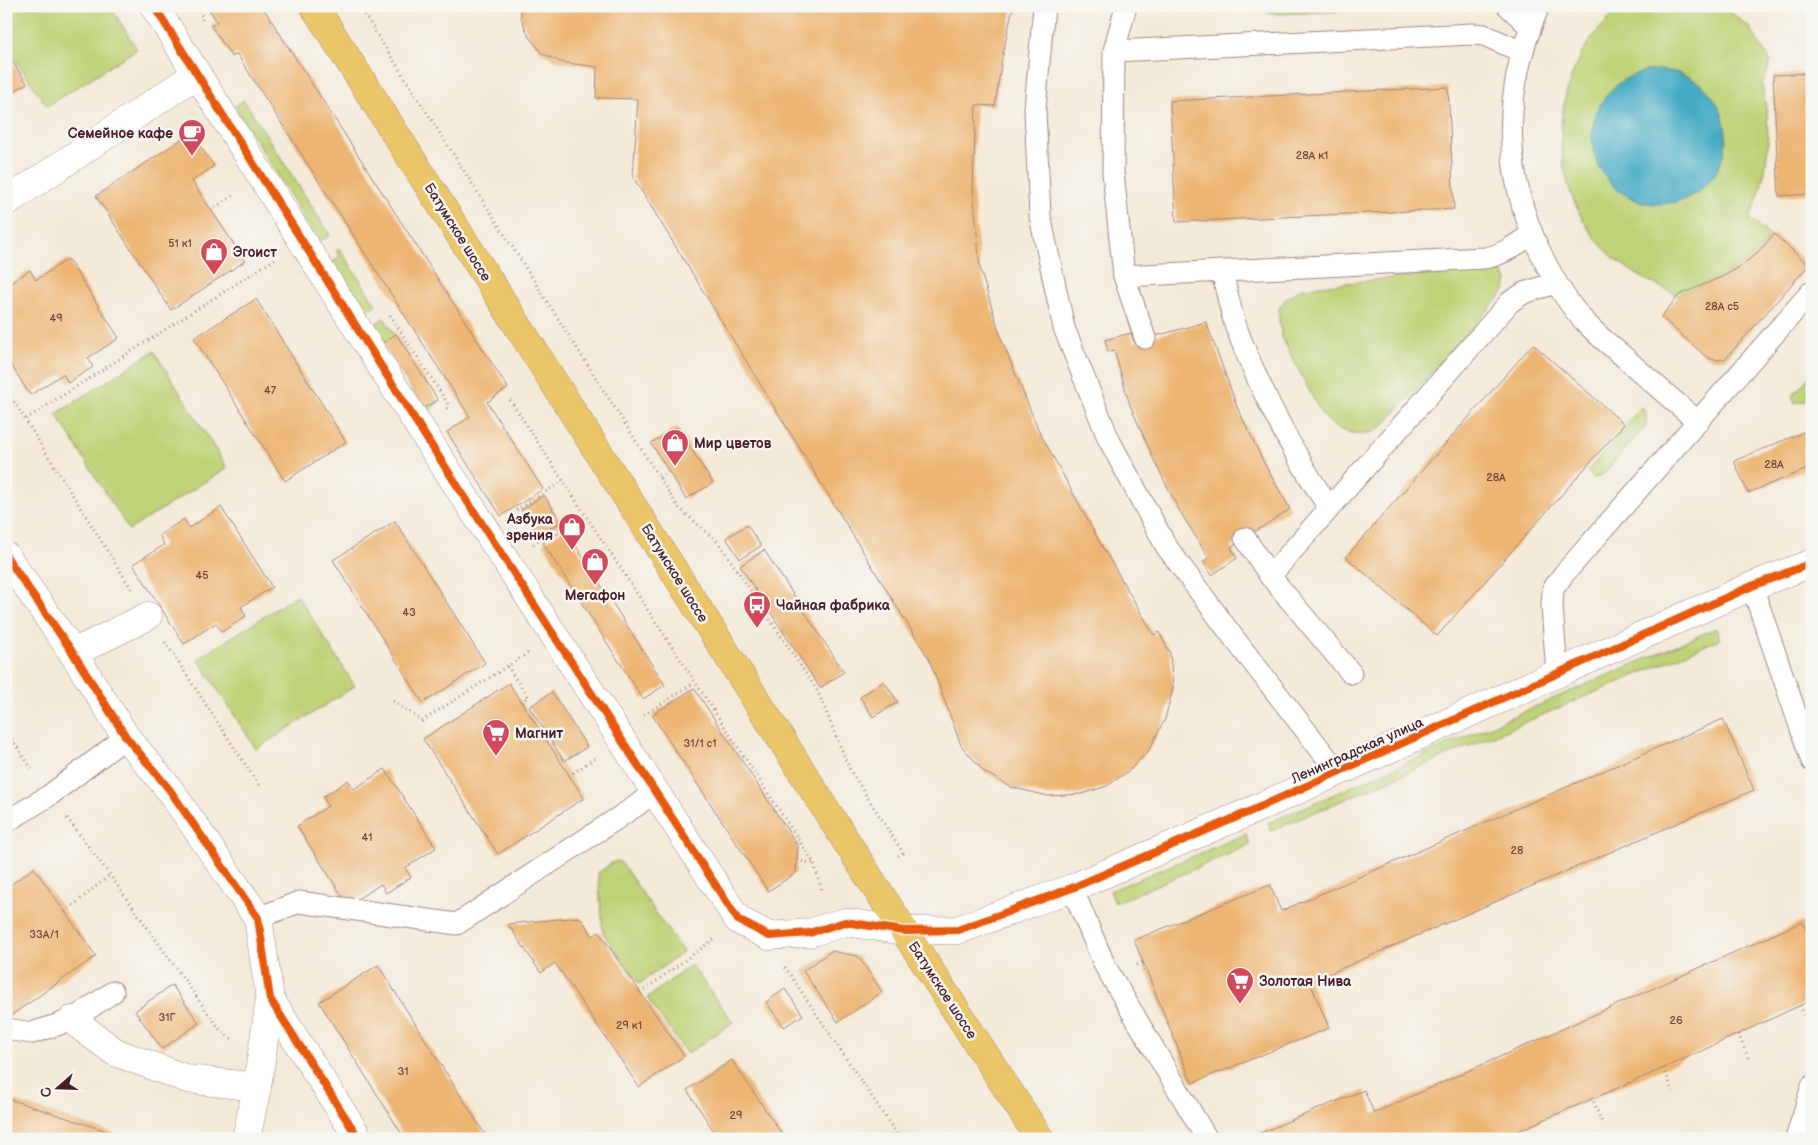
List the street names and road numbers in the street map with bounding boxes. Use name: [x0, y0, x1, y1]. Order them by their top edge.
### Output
street label: Батумское шоссе: [420, 180, 495, 285]
street label: Батумское шоссе: [637, 521, 712, 626]
street label: Ленинградская улица: [1287, 713, 1427, 788]
street label: Батумское шоссе: [905, 938, 981, 1042]

